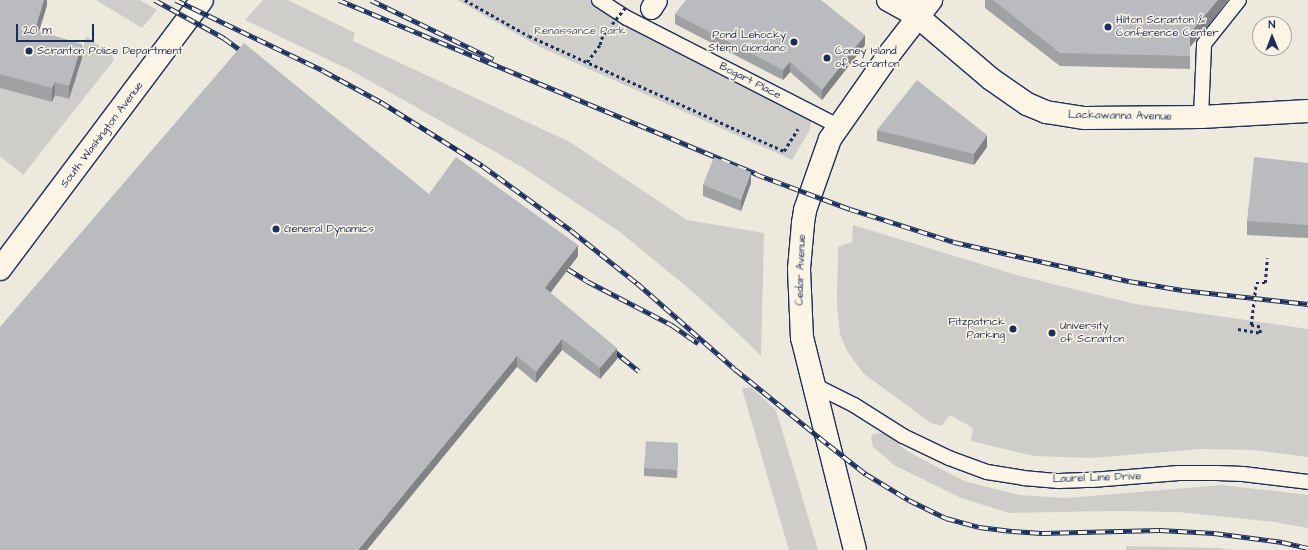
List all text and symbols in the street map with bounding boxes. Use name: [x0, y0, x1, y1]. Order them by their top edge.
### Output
place label: Hilton Scranton & Conference Center: [1116, 14, 1219, 40]
scale bar: [18, 16, 96, 42]
north arrow: [1252, 16, 1292, 56]
text: N: [1268, 17, 1275, 32]
text: 20 m: [23, 22, 52, 39]
marker: Hilton Scranton & Conference Center: [1103, 22, 1113, 32]
park label: Renaissance Park: [534, 24, 626, 38]
place label: Pond Lehocky Stern Giordano: [708, 29, 786, 55]
marker: Pond Lehocky Stern Giordano: [789, 37, 799, 47]
place label: Scranton Police Department: [37, 44, 182, 58]
place label: Coney Island of Scranton: [835, 45, 899, 71]
marker: Scranton Police Department: [24, 46, 34, 56]
marker: Coney Island of Scranton: [822, 53, 832, 63]
street label: Bogart Place: [717, 60, 783, 102]
street label: South Washington Avenue: [58, 79, 146, 191]
street label: Lackawanna Avenue: [1068, 108, 1172, 124]
place label: General Dynamics: [284, 222, 374, 236]
marker: General Dynamics: [271, 224, 281, 234]
street label: Cedar Avenue: [793, 234, 809, 306]
place label: Fitzpatrick Parking: [948, 316, 1005, 342]
place label: University of Scranton: [1060, 320, 1124, 346]
marker: Fitzpatrick Parking: [1008, 324, 1018, 334]
marker: University of Scranton: [1047, 328, 1057, 338]
street label: Laurel Line Drive: [1052, 470, 1142, 486]

